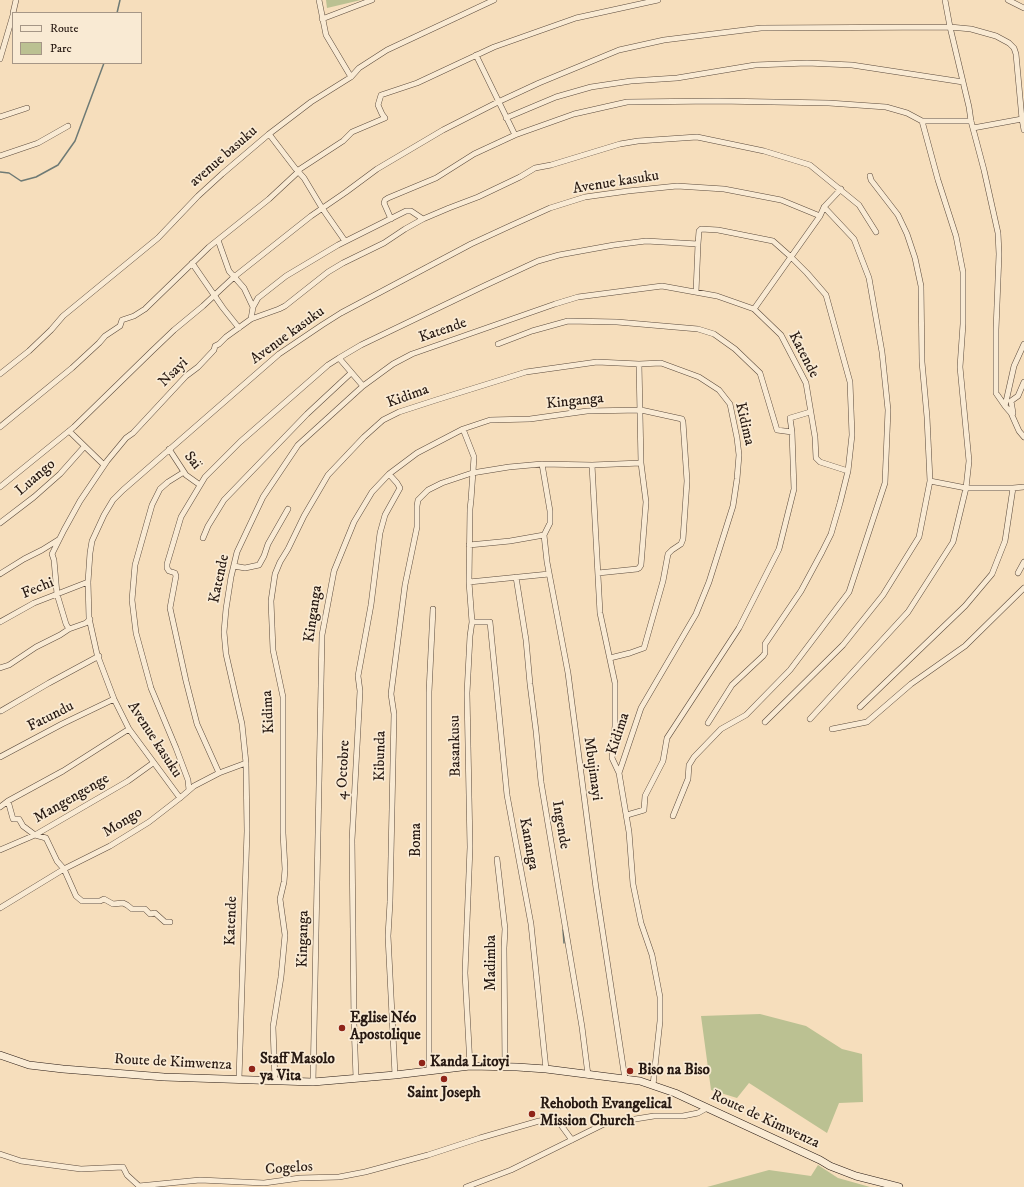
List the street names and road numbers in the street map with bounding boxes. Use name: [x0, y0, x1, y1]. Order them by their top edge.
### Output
street label: avenue basuku: [186, 123, 262, 191]
street label: Avenue kasuku: [572, 167, 660, 199]
street label: Avenue kasuku: [247, 303, 329, 369]
street label: Katende: [417, 314, 469, 348]
street label: Katende: [784, 329, 822, 381]
street label: Nsayi: [156, 355, 192, 391]
street label: Kidima: [385, 381, 431, 413]
street label: Kinganga: [546, 390, 604, 414]
street label: Kidima: [730, 401, 758, 447]
street label: Saï: [179, 448, 205, 474]
street label: Luango: [12, 456, 60, 500]
street label: Katende: [206, 553, 234, 605]
street label: Fechi: [19, 574, 57, 604]
street label: Kinganga: [301, 584, 327, 644]
street label: Kidima: [259, 690, 279, 734]
street label: Fatundu: [25, 698, 77, 736]
street label: Avenue kasuku: [123, 699, 185, 781]
street label: Kidima: [604, 711, 634, 757]
street label: Basankusu: [446, 715, 466, 777]
street label: Kibunda: [372, 731, 390, 781]
street label: Mbujimayi: [579, 736, 605, 802]
street label: 4 Octobre: [333, 740, 355, 800]
street label: Mangengenge: [31, 770, 113, 828]
street label: Ingende: [547, 799, 573, 851]
street label: Mongo: [100, 804, 146, 842]
street label: Kananga: [514, 816, 542, 872]
street label: Boma: [408, 823, 426, 857]
street label: Katende: [222, 896, 242, 946]
street label: Kinganga: [295, 910, 313, 968]
street label: Madimba: [483, 935, 501, 991]
street label: Route de Kimwenza: [114, 1051, 232, 1075]
street label: Route de Kimwenza: [708, 1087, 822, 1153]
street label: Cogelos: [265, 1158, 313, 1180]

